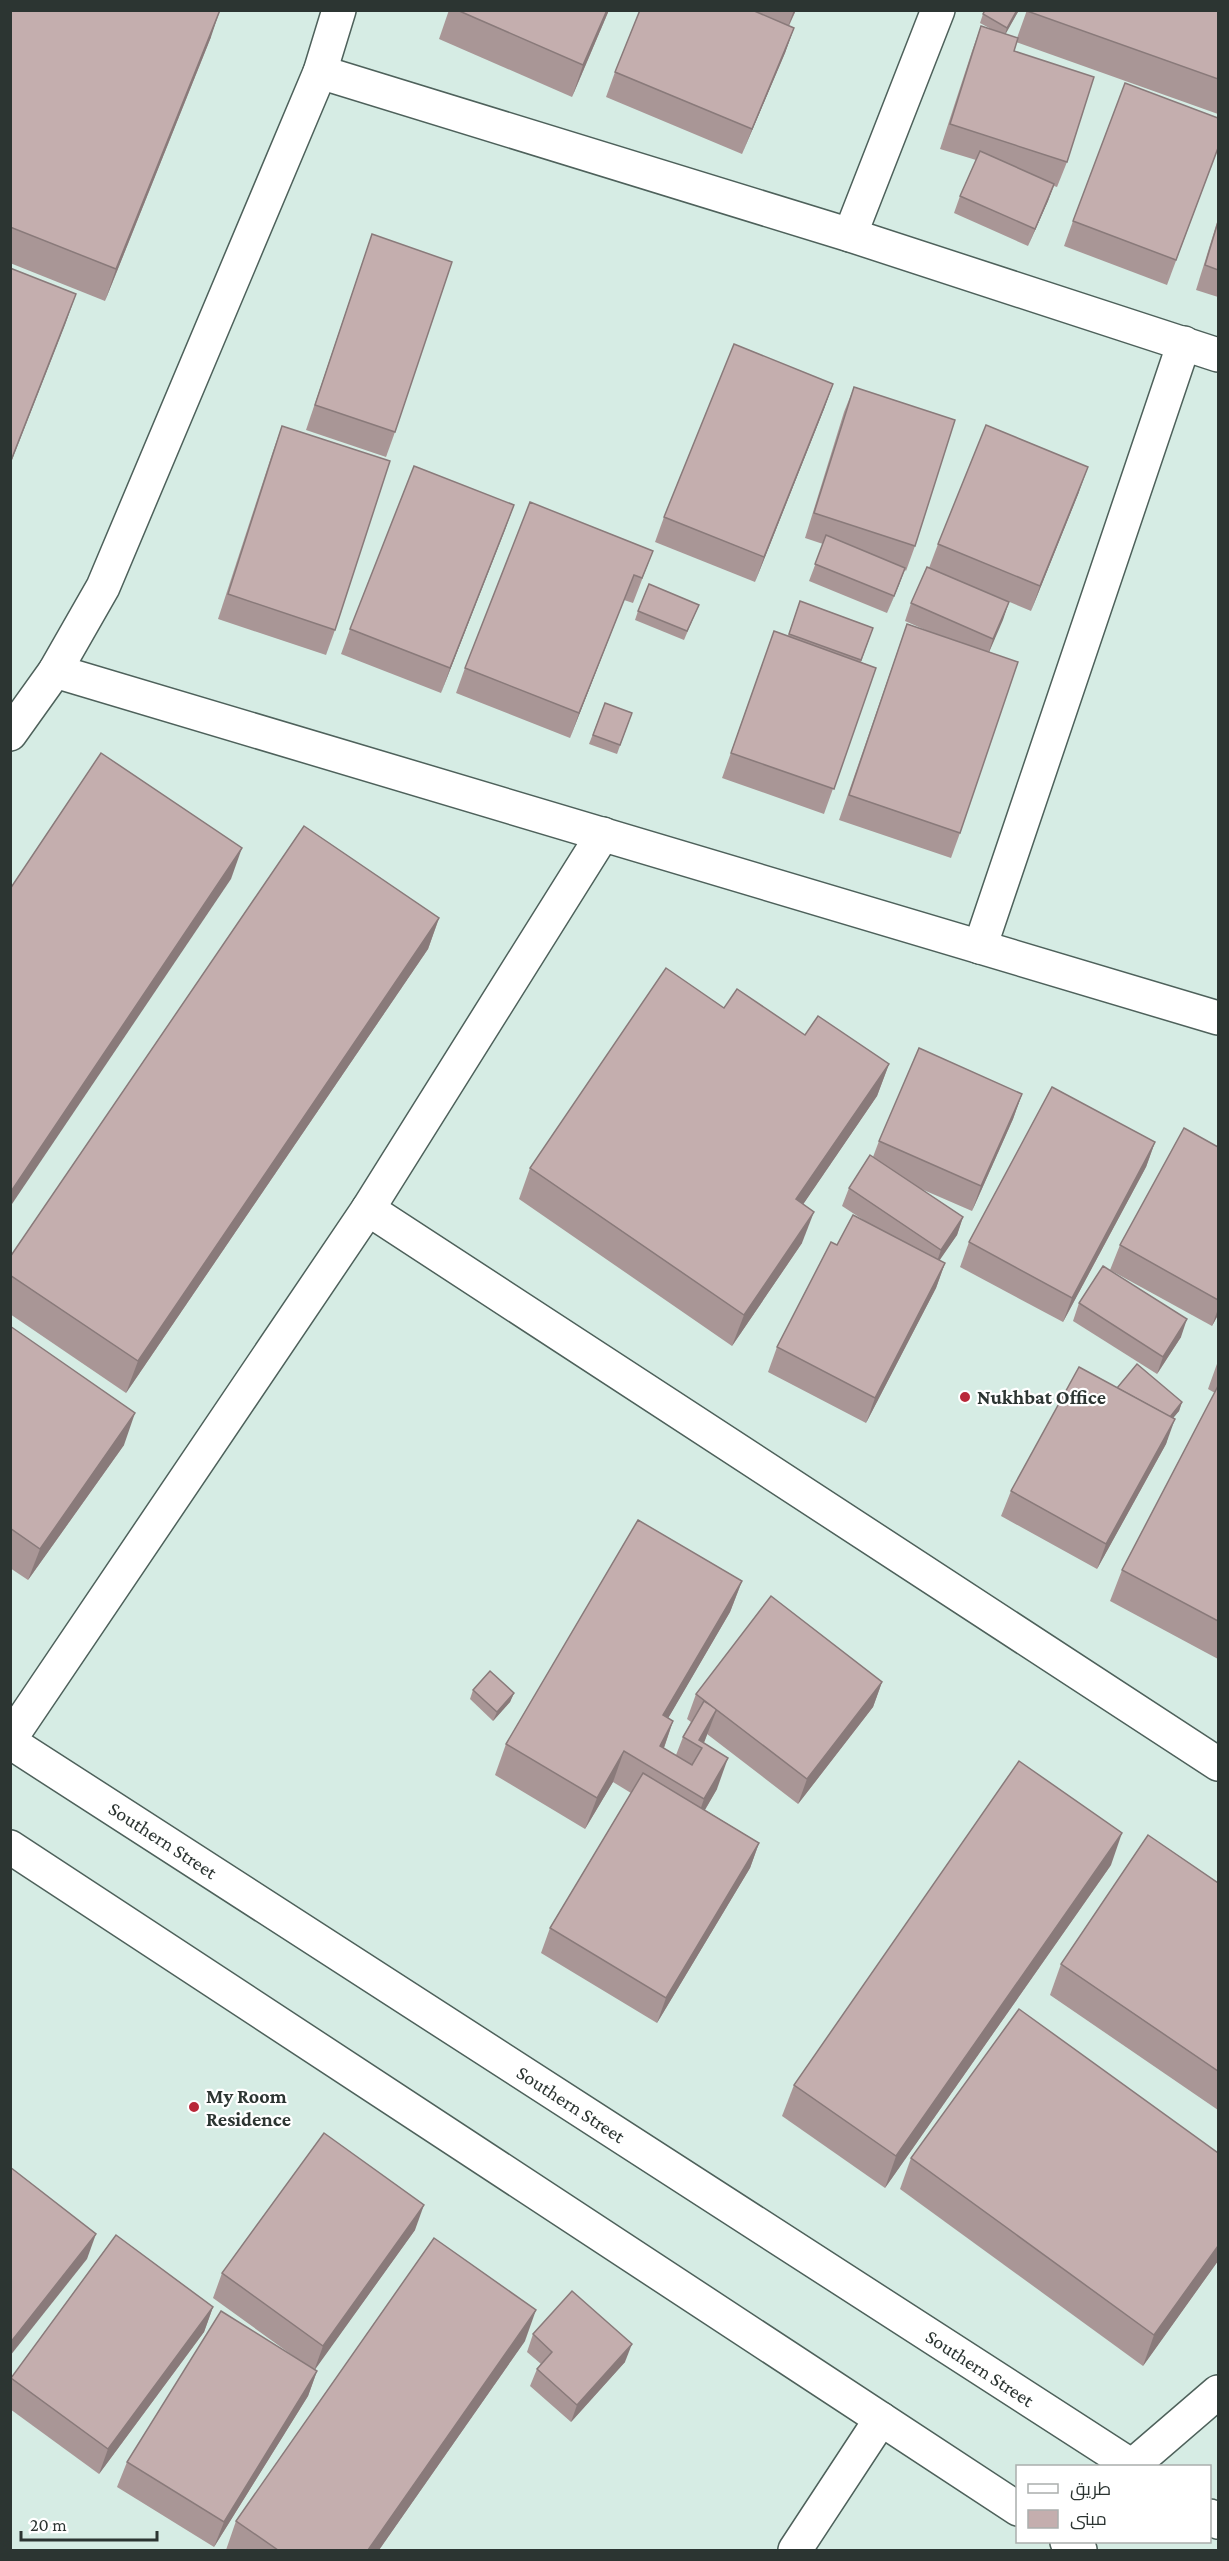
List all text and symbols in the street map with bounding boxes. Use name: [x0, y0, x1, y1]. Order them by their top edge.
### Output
place label: Nukhbat Office: [977, 1386, 1106, 1408]
marker: Nukhbat Office: [958, 1390, 972, 1404]
street label: Southern Street: [105, 1797, 222, 1883]
street label: Southern Street: [513, 2061, 630, 2147]
place label: My Room Residence: [206, 2085, 291, 2130]
marker: My Room Residence: [187, 2100, 201, 2114]
street label: Southern Street: [922, 2325, 1039, 2411]
legend: [1016, 2465, 1211, 2543]
text: طريق: [1070, 2479, 1111, 2501]
scale bar: [21, 2504, 158, 2542]
text: مبنى: [1070, 2509, 1107, 2530]
text: 20 m: [30, 2515, 67, 2535]

